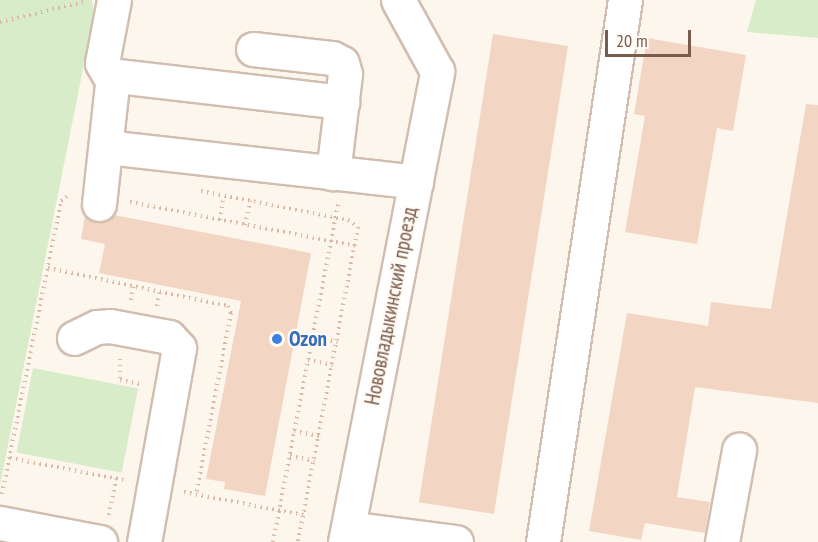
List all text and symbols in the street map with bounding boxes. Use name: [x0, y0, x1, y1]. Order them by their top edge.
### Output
scale bar: [608, 18, 694, 56]
text: 20 m: [616, 29, 648, 52]
street label: Нововладыкинский проезд: [359, 205, 423, 407]
place label: Ozon: [289, 326, 327, 352]
marker: Ozon: [270, 332, 284, 346]

